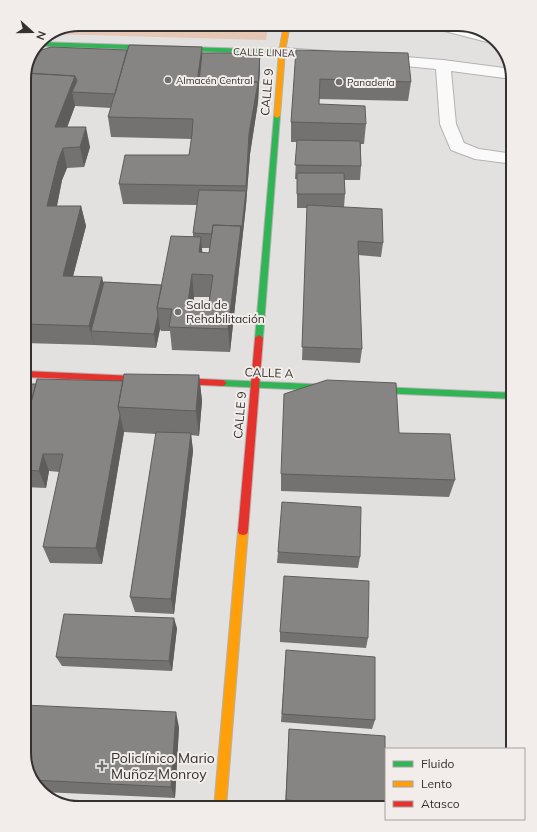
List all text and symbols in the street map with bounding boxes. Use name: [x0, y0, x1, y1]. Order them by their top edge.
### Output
north arrow: [12, 12, 52, 52]
text: N: [33, 29, 49, 42]
street label: CALLE LINEA: [233, 45, 296, 60]
street label: CALLE 9: [257, 68, 276, 116]
place label: Almacén Central: [176, 74, 253, 87]
marker: Almacén Central: [163, 75, 173, 85]
place label: Panadería: [347, 76, 395, 89]
marker: Panadería: [334, 77, 344, 87]
place label: Sala de Rehabilitación: [186, 297, 265, 326]
marker: Sala de Rehabilitación: [173, 307, 183, 317]
street label: CALLE A: [244, 364, 294, 381]
street label: CALLE 9: [230, 391, 249, 439]
legend: [385, 748, 525, 820]
place label: Policlínico Mario Muñoz Monroy: [111, 749, 215, 783]
text: Fluido: [421, 756, 455, 771]
marker: Policlínico Mario Muñoz Monroy: [96, 760, 108, 772]
text: Lento: [421, 776, 452, 791]
text: Atasco: [421, 796, 460, 811]

